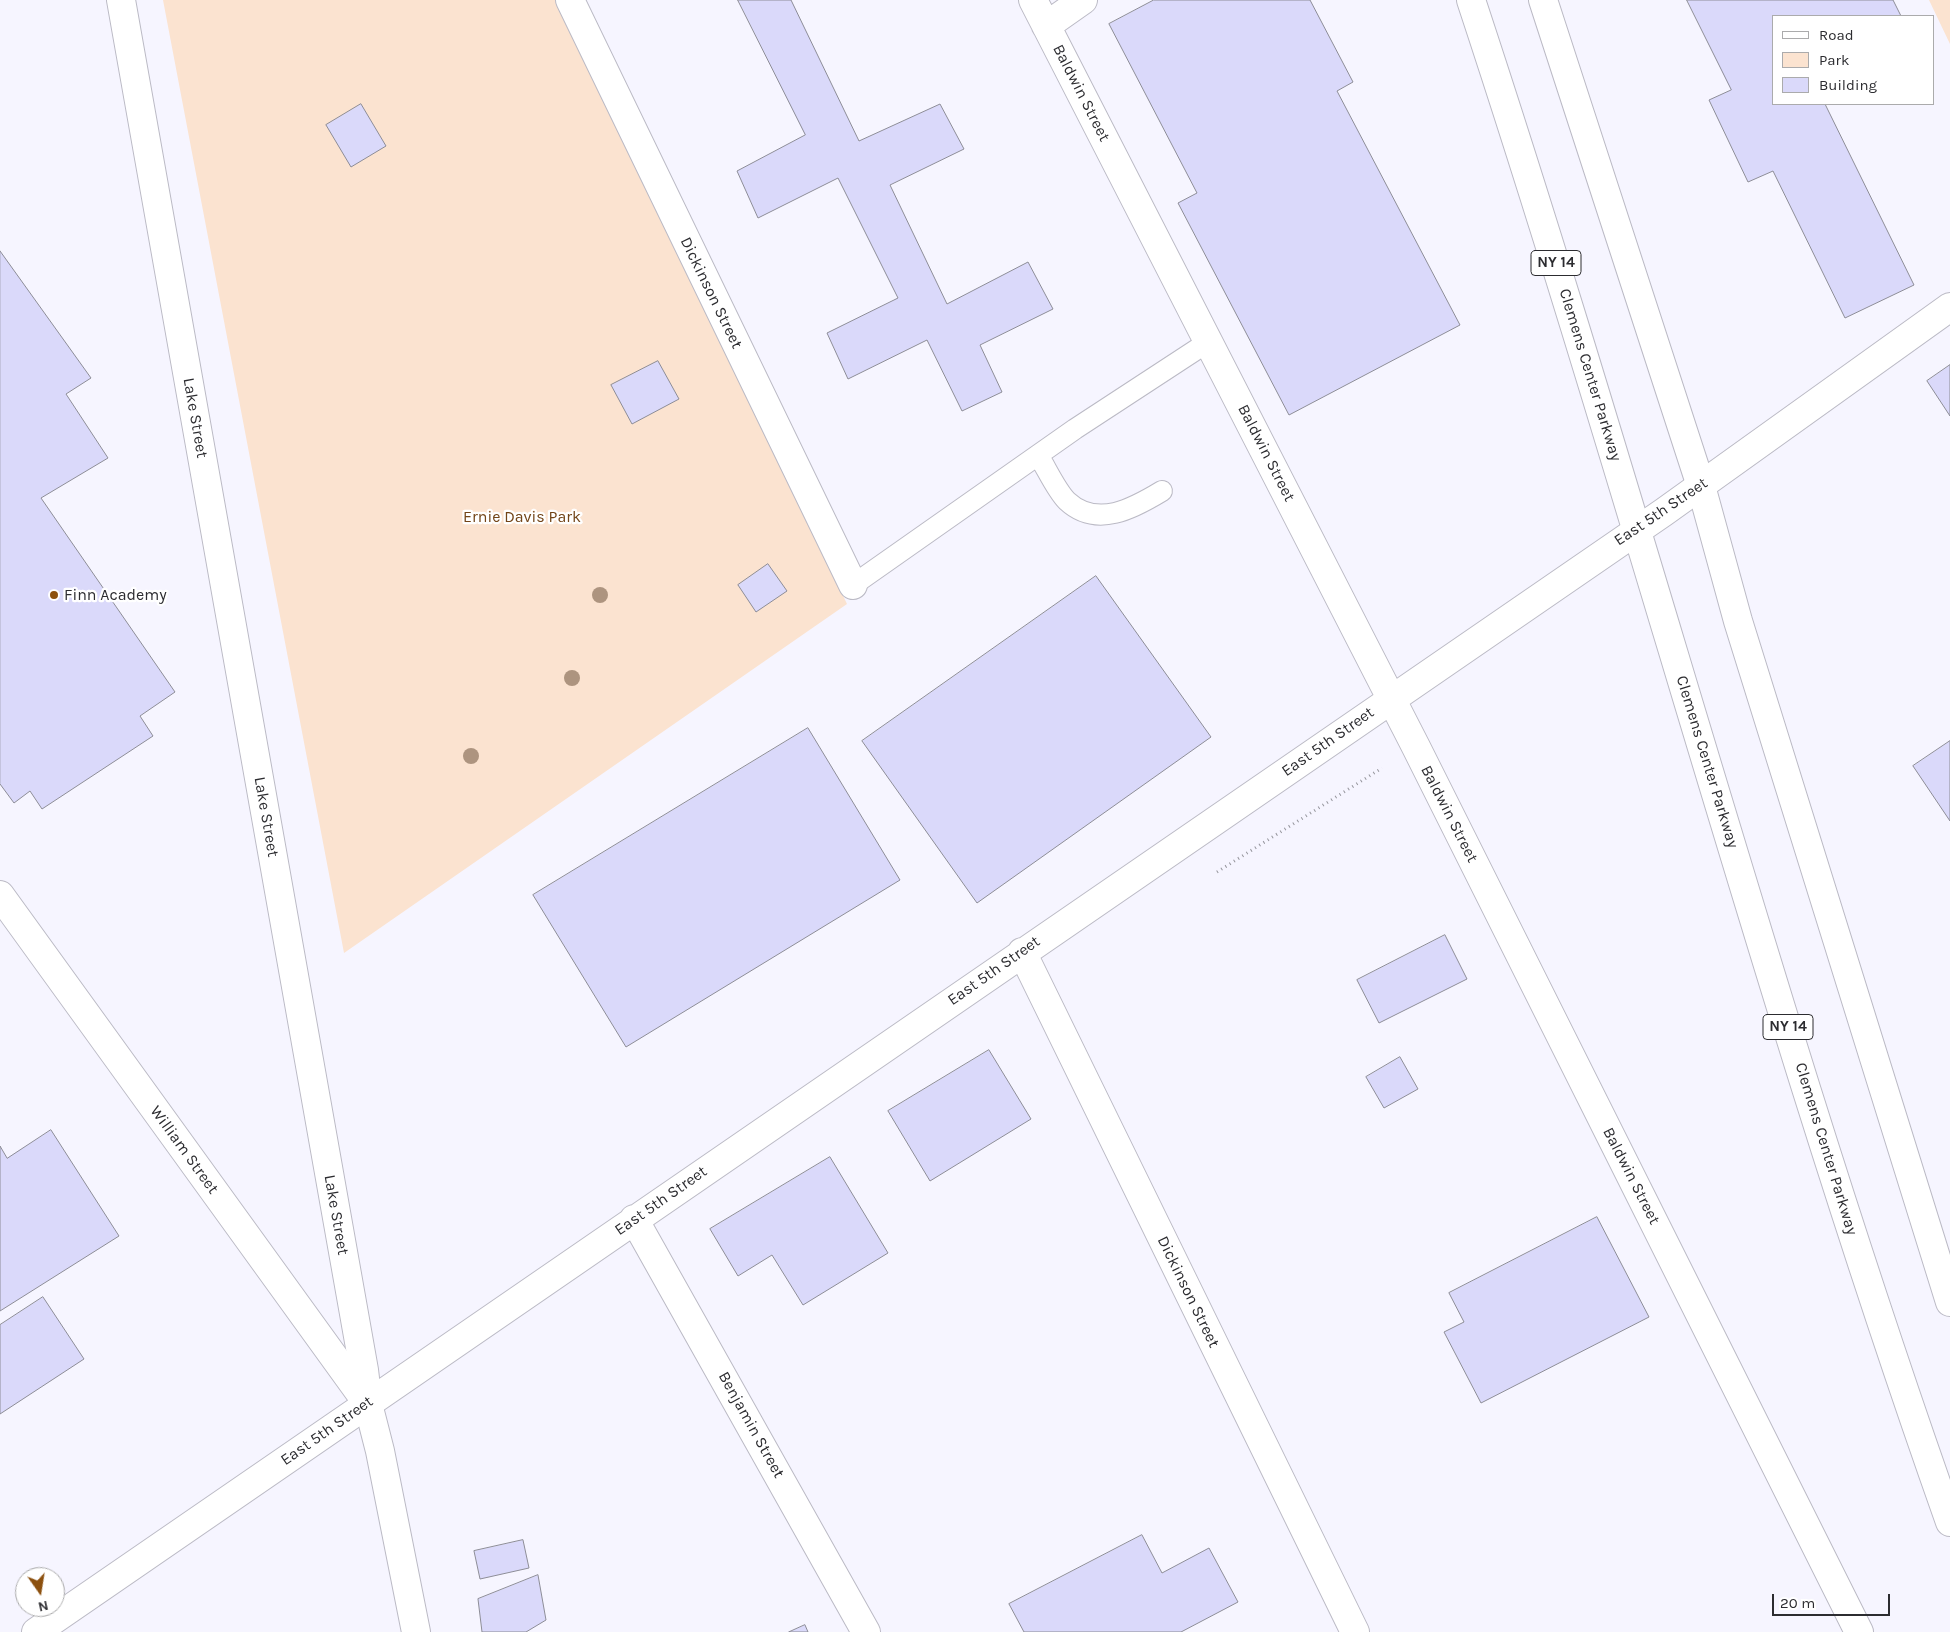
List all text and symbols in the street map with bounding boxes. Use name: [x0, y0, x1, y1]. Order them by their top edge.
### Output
legend: [1772, 15, 1935, 105]
text: Road: [1819, 26, 1854, 44]
street label: Baldwin Street: [1048, 41, 1114, 145]
text: Park: [1819, 51, 1849, 69]
text: Building: [1819, 76, 1877, 94]
street label: Dickinson Street: [676, 234, 746, 352]
road number: NY 14: [1531, 250, 1581, 276]
street label: Clemens Center Parkway: [1555, 286, 1625, 464]
street label: Lake Street: [178, 376, 212, 460]
street label: Baldwin Street: [1233, 401, 1299, 505]
street label: East 5th Street: [1611, 474, 1711, 550]
park label: Ernie Davis Park: [463, 507, 581, 527]
place label: Finn Academy: [64, 585, 167, 605]
marker: Finn Academy: [48, 589, 60, 601]
street label: Clemens Center Parkway: [1672, 673, 1742, 851]
street label: East 5th Street: [1278, 703, 1378, 781]
street label: Baldwin Street: [1416, 762, 1482, 866]
street label: Lake Street: [249, 775, 283, 859]
street label: East 5th Street: [944, 932, 1044, 1010]
road number: NY 14: [1763, 1014, 1813, 1040]
street label: Clemens Center Parkway: [1791, 1060, 1861, 1238]
street label: William Street: [146, 1102, 222, 1198]
street label: Baldwin Street: [1598, 1124, 1664, 1228]
street label: East 5th Street: [611, 1162, 711, 1240]
street label: Lake Street: [319, 1173, 353, 1257]
street label: Dickinson Street: [1153, 1233, 1223, 1351]
street label: Benjamin Street: [714, 1368, 788, 1482]
street label: East 5th Street: [277, 1392, 377, 1470]
north arrow: [15, 1567, 65, 1617]
scale bar: [1775, 1584, 1892, 1616]
text: 20 m: [1780, 1594, 1815, 1612]
text: N: [36, 1597, 50, 1616]

